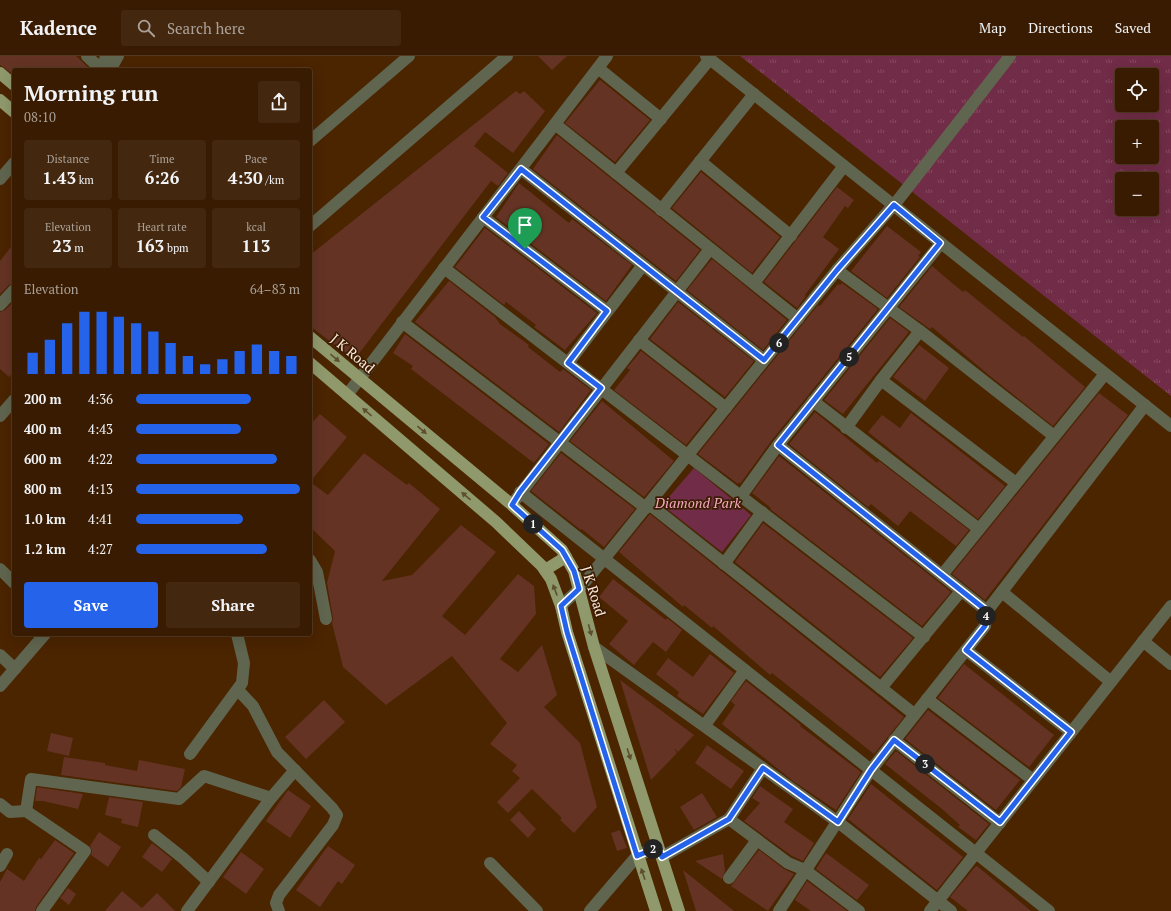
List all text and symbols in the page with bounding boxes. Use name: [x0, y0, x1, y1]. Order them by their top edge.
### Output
search box: [121, 10, 401, 46]
text: Kadence: [20, 15, 97, 40]
icon: search: [135, 17, 157, 39]
text: Search here: [167, 18, 245, 38]
text: Map: [979, 18, 1006, 37]
text: Directions: [1028, 18, 1093, 37]
text: Saved: [1115, 18, 1151, 37]
map controls: [1115, 68, 1159, 216]
button: locate: [1115, 68, 1159, 112]
text: Morning run: [24, 78, 158, 107]
button: share: [258, 81, 300, 123]
text: 08:10: [24, 108, 56, 126]
button: +: [1115, 120, 1159, 164]
text: Distance: [47, 152, 89, 166]
text: Time: [149, 152, 175, 166]
text: Pace: [245, 152, 267, 166]
text: 1.43: [42, 166, 76, 189]
text: 6:26: [145, 166, 179, 189]
text: 4:30: [228, 166, 263, 189]
button: −: [1115, 172, 1159, 216]
text: km: [76, 173, 94, 187]
text: /km: [263, 173, 284, 187]
pin: [508, 208, 542, 249]
icon: arrive: [514, 214, 536, 236]
text: Elevation: [45, 220, 91, 234]
text: Heart rate: [137, 220, 187, 234]
text: kcal: [246, 220, 266, 234]
text: 23: [52, 234, 72, 257]
text: 163: [135, 234, 164, 257]
text: 113: [242, 234, 270, 257]
text: m: [72, 241, 84, 255]
text: bpm: [164, 241, 189, 255]
text: Elevation: [24, 280, 79, 298]
text: 64–83 m: [250, 280, 300, 298]
street label: J K Road: [327, 329, 379, 377]
pin: 6: [769, 333, 789, 353]
text: 6: [776, 336, 782, 350]
pin: 5: [839, 347, 859, 367]
text: 5: [846, 350, 852, 364]
one-way arrow: [329, 353, 340, 362]
text: 200 m: [24, 390, 62, 408]
text: 4:36: [88, 390, 113, 408]
one-way arrow: [363, 408, 372, 417]
text: 400 m: [24, 420, 62, 438]
text: 4:43: [88, 420, 113, 438]
one-way arrow: [416, 426, 427, 435]
text: 600 m: [24, 450, 62, 468]
text: 4:22: [88, 450, 113, 468]
text: 800 m: [24, 480, 62, 498]
text: 4:13: [88, 480, 113, 498]
one-way arrow: [461, 492, 472, 501]
park label: Diamond Park: [654, 493, 741, 512]
text: 1.0 km: [24, 510, 66, 528]
text: 4:41: [88, 510, 113, 528]
pin: 1: [523, 514, 543, 534]
text: 1: [530, 517, 536, 531]
text: 1.2 km: [24, 540, 66, 558]
text: 4:27: [88, 540, 113, 558]
street label: J K Road: [577, 563, 611, 619]
button: Save: [24, 582, 158, 628]
button: Share: [166, 582, 300, 628]
one-way arrow: [551, 583, 557, 595]
pin: 4: [976, 606, 996, 626]
text: 4: [983, 609, 989, 623]
one-way arrow: [587, 624, 593, 636]
one-way arrow: [626, 748, 632, 760]
pin: 3: [915, 754, 935, 774]
text: 3: [922, 757, 928, 771]
pin: 2: [643, 839, 663, 859]
text: 2: [650, 842, 656, 856]
one-way arrow: [640, 868, 646, 880]

